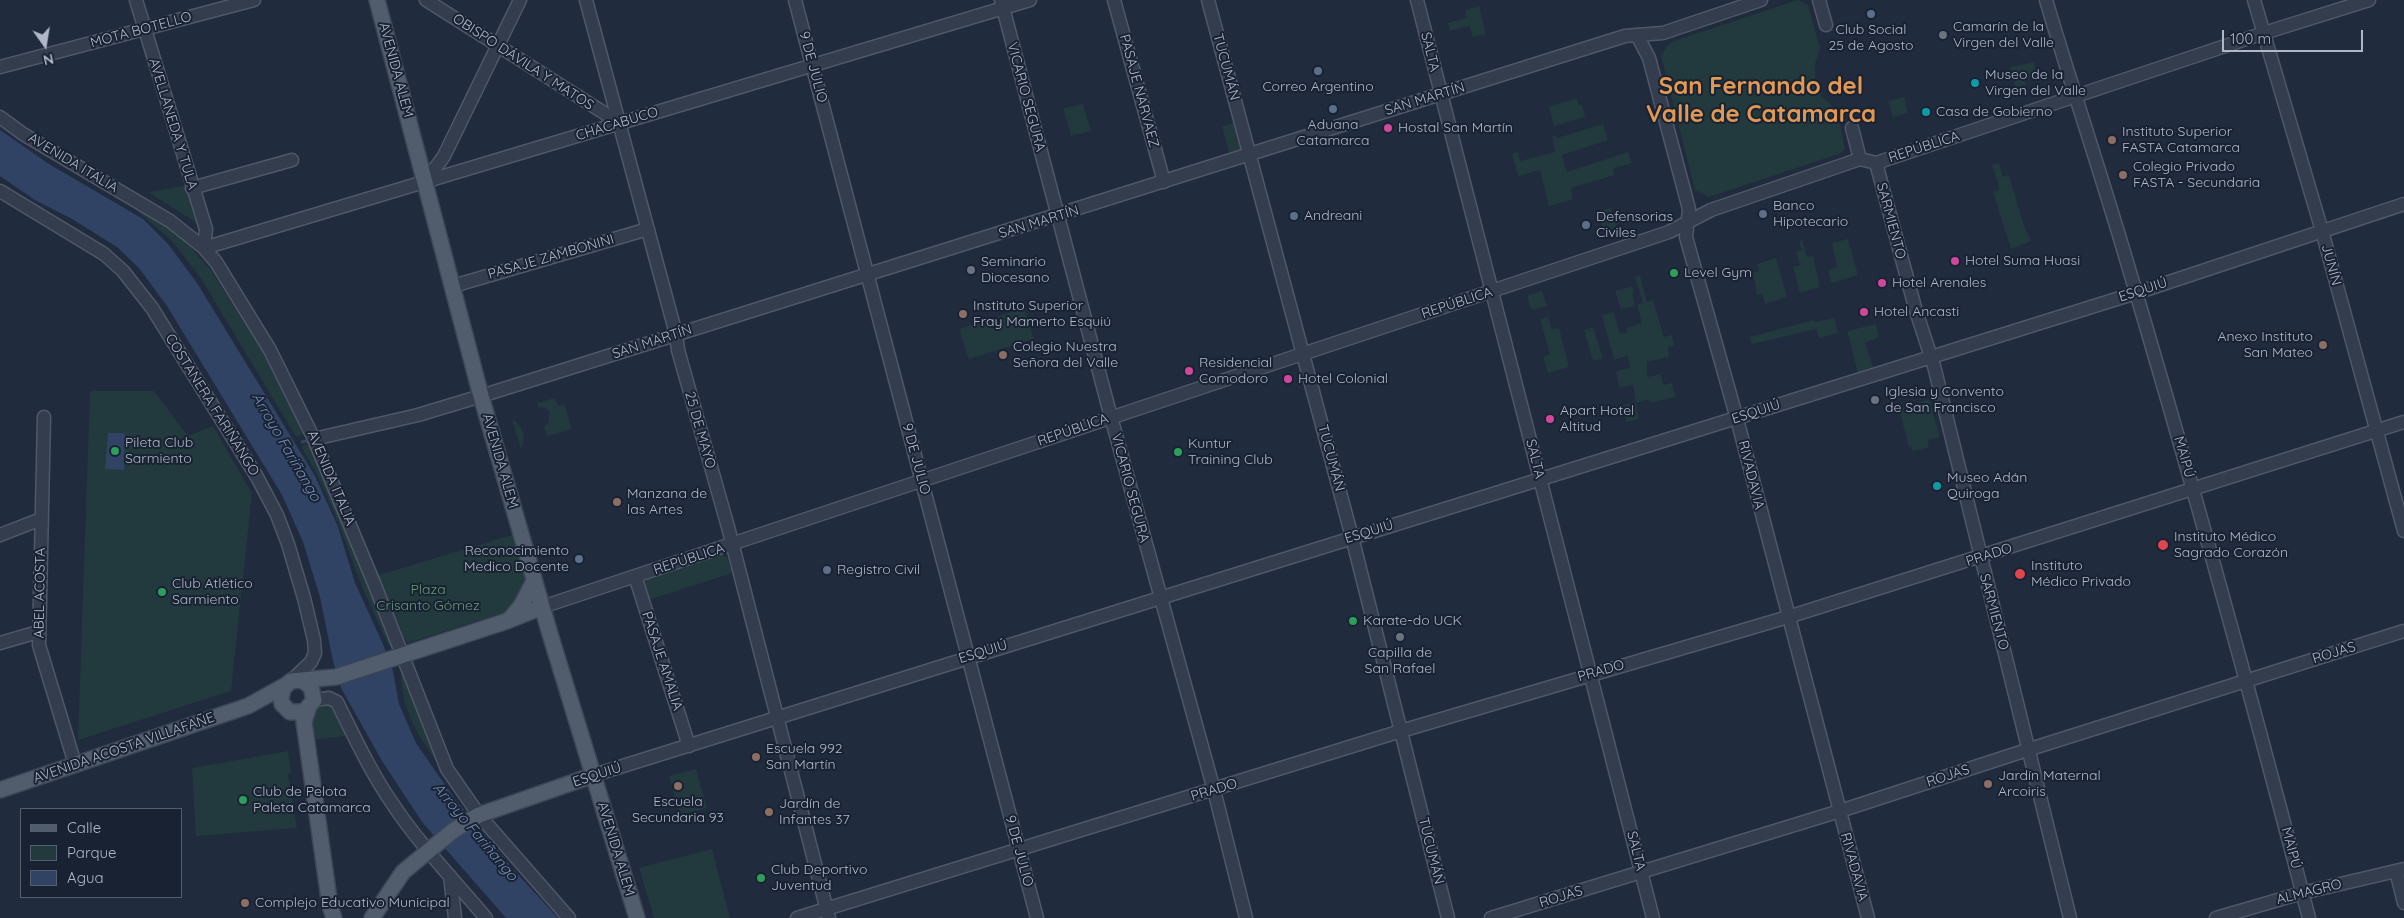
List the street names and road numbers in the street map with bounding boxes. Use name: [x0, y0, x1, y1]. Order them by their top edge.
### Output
street label: MOTA BOTELLO: [89, 8, 193, 52]
street label: OBISPO DÁVILA Y MATOS: [449, 10, 597, 114]
street label: AVENIDA ALEM: [375, 21, 417, 119]
street label: 9 DE JULIO: [795, 30, 831, 104]
street label: SALTA: [1417, 30, 1443, 74]
street label: PASAJE NARVAEZ: [1116, 32, 1162, 150]
street label: TUCUMÁN: [1209, 32, 1243, 102]
street label: VICARIO SEGURA: [1003, 41, 1049, 153]
street label: AVELLANEDA Y TULA: [145, 56, 201, 192]
street label: SAN MARTÍN: [1383, 79, 1467, 119]
street label: CHACABUCO: [574, 103, 660, 145]
street label: REPÚBLICA: [1886, 128, 1962, 166]
street label: AVENIDA ITALIA: [25, 130, 121, 196]
street label: SARMIENTO: [1873, 181, 1909, 261]
street label: SAN MARTÍN: [997, 202, 1081, 242]
street label: PASAJE ZAMBONINI: [486, 231, 616, 283]
street label: JUNÍN: [2317, 243, 2345, 287]
street label: ESQUIÚ: [2117, 274, 2169, 306]
street label: REPÚBLICA: [1419, 284, 1495, 322]
street label: SAN MARTÍN: [610, 321, 694, 363]
street label: COSTANERA FARIÑANGO: [161, 331, 263, 479]
street label: 25 DE MAYO: [681, 390, 719, 470]
street label: ESQUIÚ: [1730, 396, 1782, 428]
street label: REPÚBLICA: [1035, 410, 1111, 450]
street label: AVENIDA ALEM: [478, 412, 522, 510]
street label: 9 DE JULIO: [898, 422, 934, 496]
street label: TUCUMÁN: [1314, 423, 1348, 493]
street label: AVENIDA ITALIA: [303, 428, 359, 528]
street label: VICARIO SEGURA: [1107, 432, 1153, 544]
street label: MAIPÚ: [2170, 434, 2198, 480]
street label: SALTA: [1522, 437, 1548, 481]
street label: RIVADAVIA: [1734, 439, 1768, 511]
street label: ESQUIÚ: [1343, 517, 1395, 547]
street label: REPÚBLICA: [651, 540, 727, 578]
street label: PRADO: [1964, 540, 2014, 570]
street label: ABEL ACOSTA: [31, 547, 49, 639]
street label: SARMIENTO: [1976, 572, 2012, 652]
street label: PASAJE AMALIA: [638, 609, 686, 713]
street label: ESQUIÚ: [957, 637, 1009, 667]
street label: ROJAS: [2310, 638, 2358, 668]
street label: PRADO: [1576, 656, 1626, 686]
street label: AVENIDA ACOSTA VILLAFAÑE: [31, 709, 217, 787]
street label: ESQUIÚ: [571, 759, 623, 791]
street label: ROJAS: [1924, 761, 1972, 791]
street label: PRADO: [1189, 775, 1239, 805]
street label: AVENIDA ALEM: [594, 800, 638, 898]
street label: 9 DE JULIO: [1001, 814, 1037, 888]
street label: TUCUMÁN: [1415, 816, 1447, 886]
street label: MAIPÚ: [2277, 825, 2305, 871]
street label: SALTA: [1623, 829, 1649, 873]
street label: RIVADAVIA: [1837, 831, 1871, 903]
street label: ALMAGRO: [2275, 876, 2343, 908]
street label: ROJAS: [1537, 882, 1585, 912]

